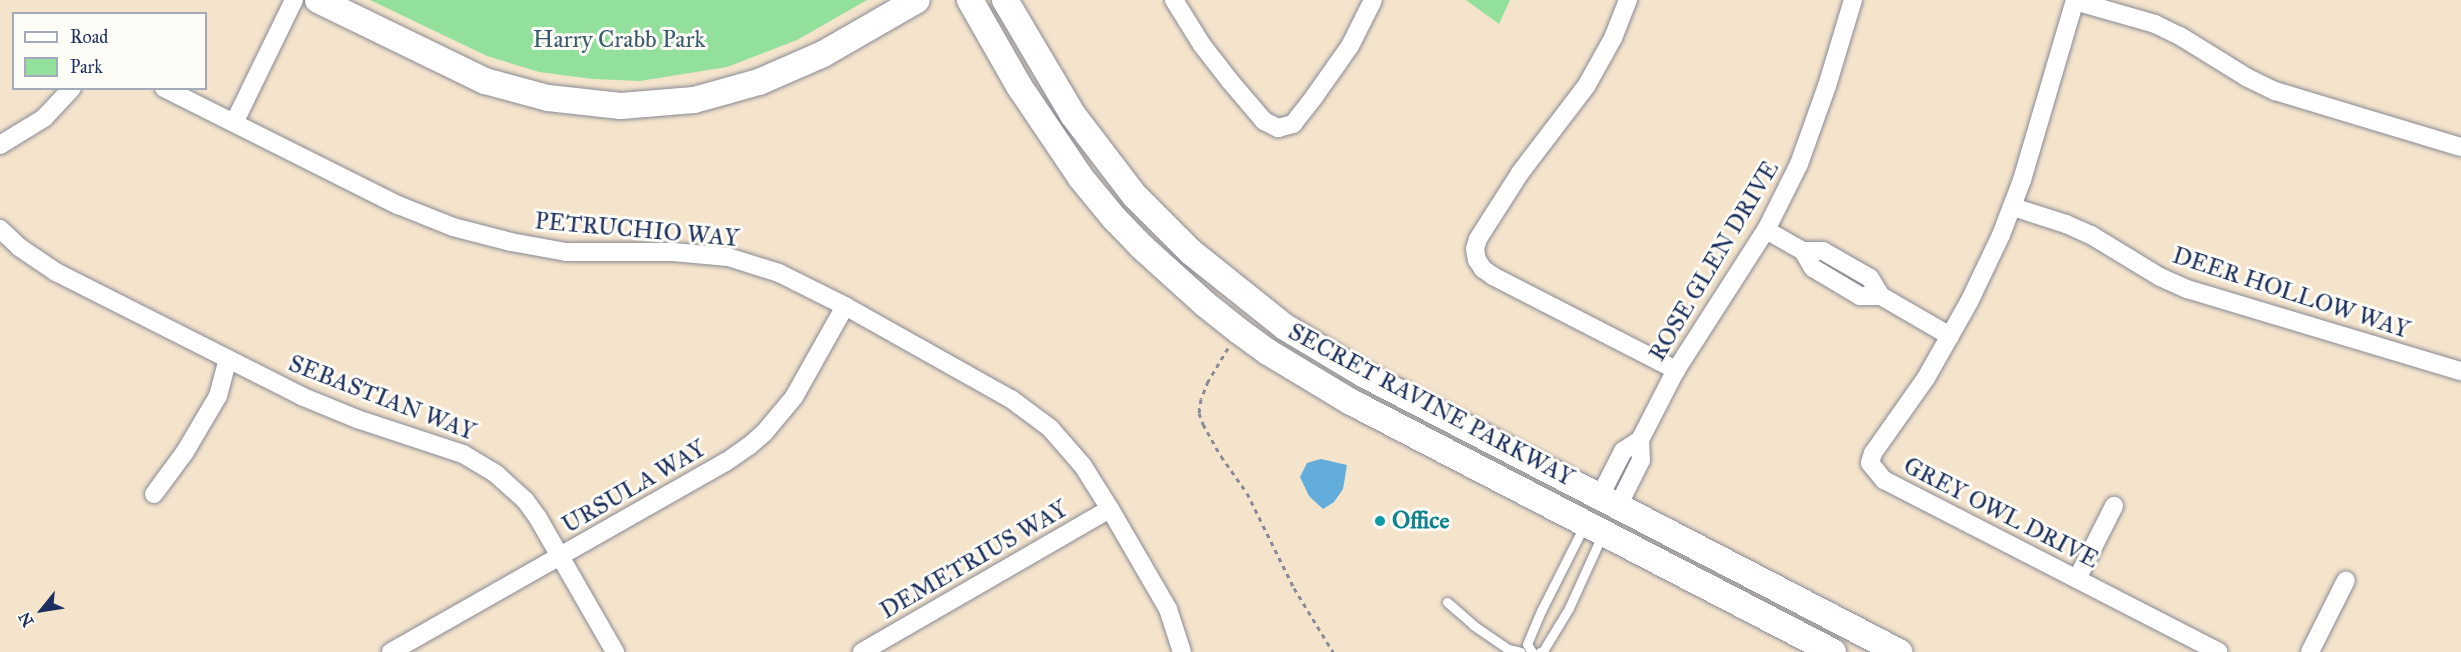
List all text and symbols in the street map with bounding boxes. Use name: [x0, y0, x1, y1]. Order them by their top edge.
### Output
legend: [12, 12, 207, 90]
text: Road: [70, 26, 108, 48]
park label: Harry Crabb Park: [533, 26, 705, 54]
text: Park: [70, 56, 103, 78]
street label: ROSE GLEN DRIVE: [1643, 156, 1785, 366]
street label: PETRUCHIO WAY: [533, 207, 741, 253]
street label: DEER HOLLOW WAY: [2169, 241, 2413, 345]
street label: SECRET RAVINE PARKWAY: [1283, 317, 1579, 493]
street label: SEBASTIAN WAY: [284, 349, 480, 447]
street label: URSULA WAY: [557, 434, 711, 540]
street label: GREY OWL DRIVE: [1899, 451, 2103, 575]
street label: DEMETRIUS WAY: [875, 495, 1073, 625]
place label: Office: [1392, 507, 1449, 535]
marker: Office: [1373, 514, 1387, 528]
north arrow: [12, 580, 72, 640]
text: N: [14, 609, 38, 630]

